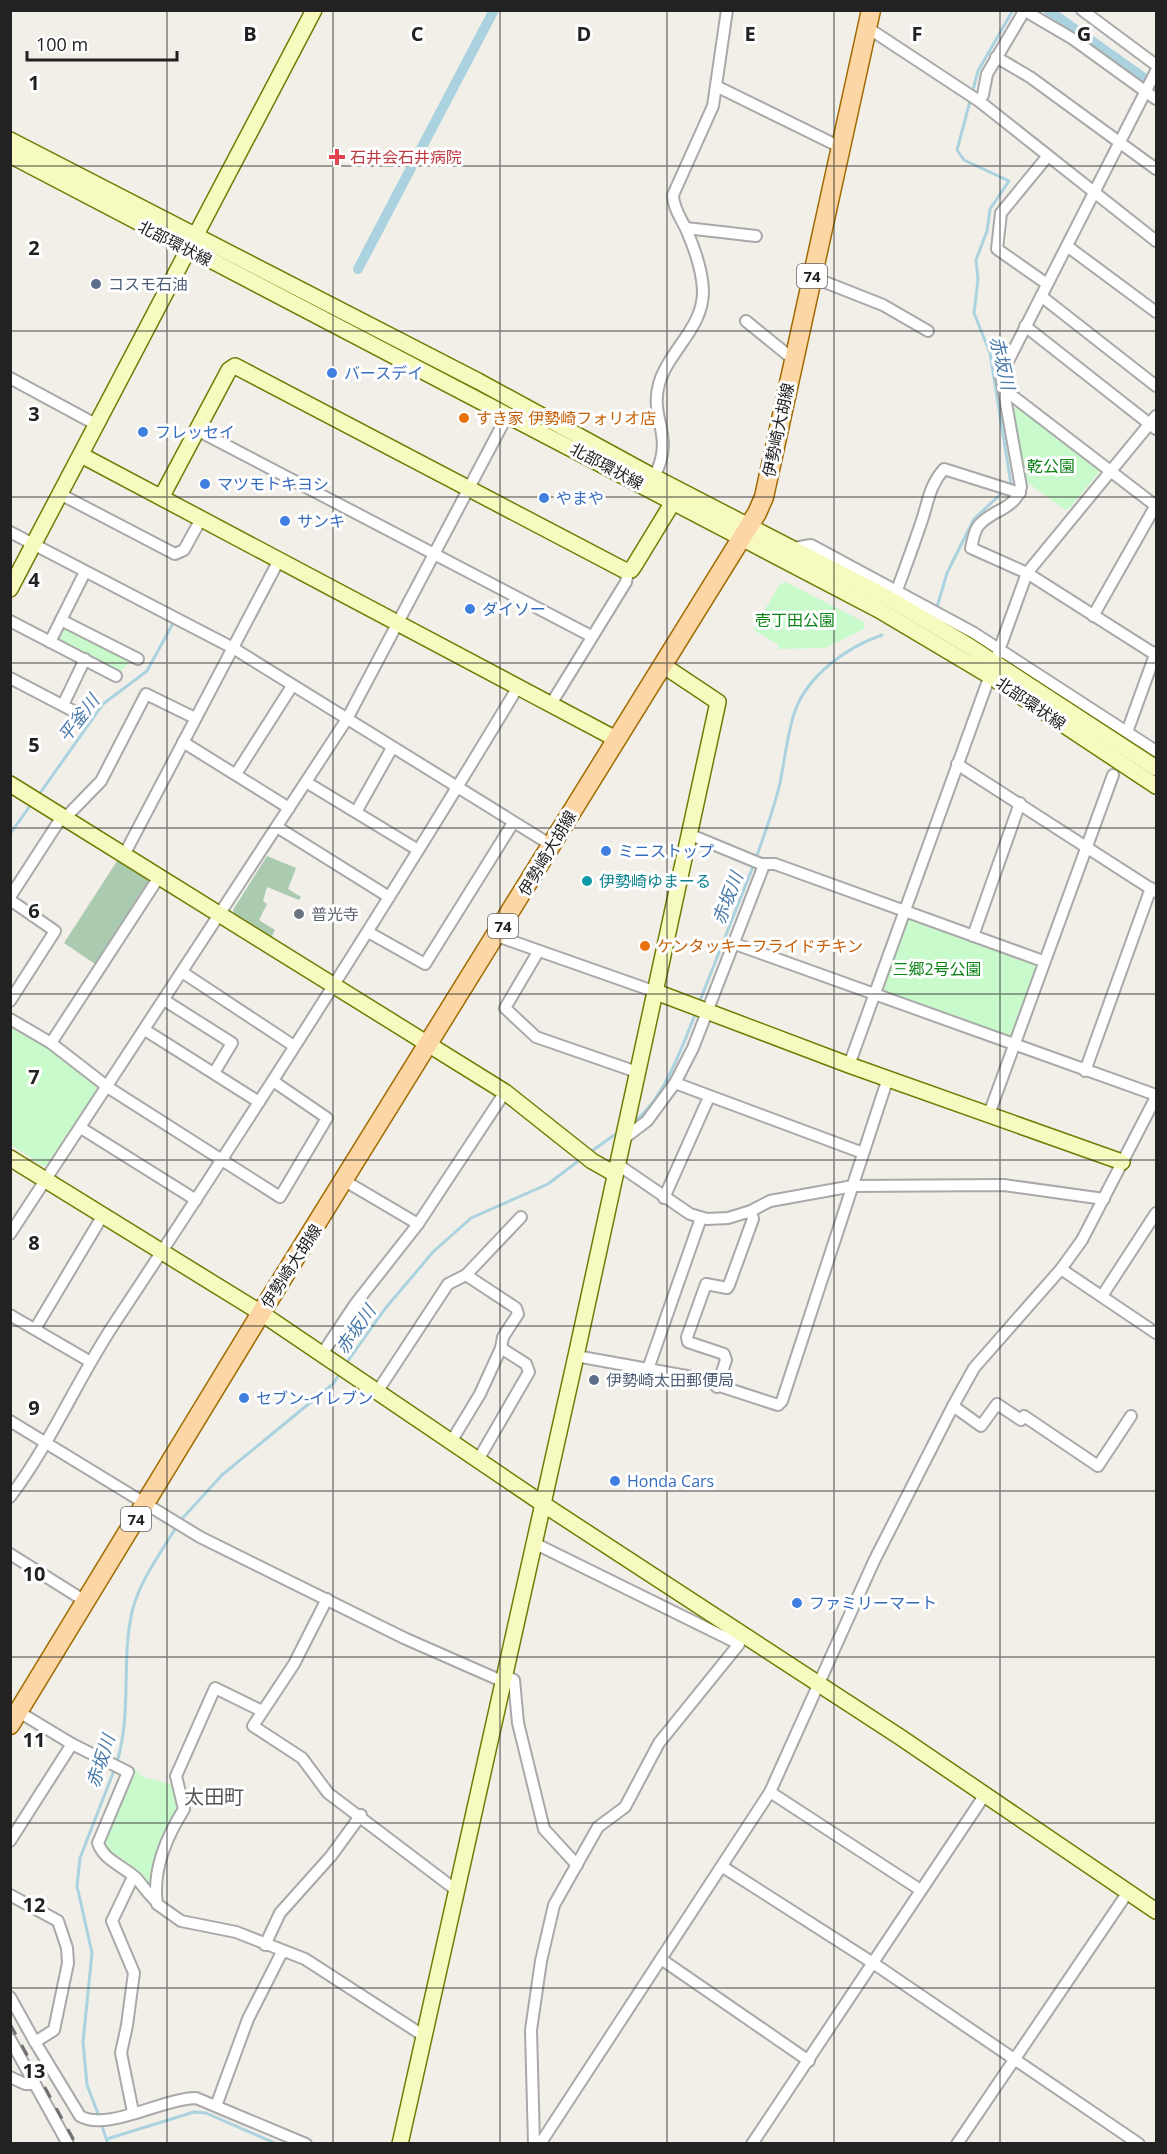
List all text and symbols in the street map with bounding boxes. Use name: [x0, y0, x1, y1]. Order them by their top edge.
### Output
text: B: [243, 20, 257, 47]
text: C: [411, 20, 424, 47]
text: D: [577, 20, 591, 47]
text: E: [744, 20, 756, 47]
text: F: [912, 20, 922, 47]
text: G: [1077, 20, 1091, 47]
scale bar: [27, 24, 177, 62]
text: 100 m: [36, 32, 88, 56]
text: 1: [28, 69, 40, 96]
place label: 石井会石井病院: [350, 146, 462, 168]
marker: 石井会石井病院: [328, 148, 346, 166]
street label: 北部環状線: [134, 215, 216, 271]
text: 2: [28, 234, 40, 261]
road number: 74: [797, 264, 827, 288]
place label: コスモ石油: [108, 273, 188, 295]
marker: コスモ石油: [89, 277, 103, 291]
water label: 赤坂川: [985, 334, 1021, 394]
place label: バースデイ: [344, 362, 423, 384]
marker: バースデイ: [325, 366, 339, 380]
street label: 伊勢崎大胡線: [757, 381, 799, 479]
text: 3: [28, 400, 40, 427]
place label: すき家 伊勢崎フォリオ店: [476, 407, 656, 429]
marker: すき家 伊勢崎フォリオ店: [457, 411, 471, 425]
place label: フレッセイ: [155, 421, 235, 443]
marker: フレッセイ: [136, 425, 150, 439]
street label: 北部環状線: [567, 438, 647, 494]
park label: 乾公園: [1027, 455, 1075, 477]
place label: マツモトキヨシ: [217, 473, 329, 495]
marker: マツモトキヨシ: [198, 477, 212, 491]
place label: やまや: [556, 487, 604, 509]
marker: やまや: [537, 491, 551, 505]
place label: サンキ: [297, 510, 345, 532]
marker: サンキ: [278, 514, 292, 528]
text: 4: [28, 566, 40, 593]
place label: ダイソー: [482, 598, 546, 620]
marker: ダイソー: [463, 602, 477, 616]
park label: 壱丁田公園: [755, 609, 835, 631]
street label: 北部環状線: [992, 672, 1070, 734]
water label: 平釜川: [52, 688, 105, 747]
text: 5: [28, 731, 40, 758]
street label: 伊勢崎大胡線: [513, 806, 581, 900]
place label: ミニストップ: [618, 840, 714, 862]
marker: ミニストップ: [599, 844, 613, 858]
water label: 赤坂川: [706, 867, 749, 928]
place label: 伊勢崎ゆまーる: [599, 870, 711, 892]
marker: 伊勢崎ゆまーる: [580, 874, 594, 888]
text: 6: [28, 897, 40, 924]
place label: 普光寺: [311, 903, 359, 925]
marker: 普光寺: [292, 907, 306, 921]
road number: 74: [488, 914, 518, 938]
place label: ケンタッキーフライドチキン: [657, 935, 863, 957]
marker: ケンタッキーフライドチキン: [638, 939, 652, 953]
park label: 三郷2号公園: [892, 958, 982, 980]
text: 7: [28, 1063, 40, 1090]
street label: 伊勢崎大胡線: [256, 1220, 326, 1312]
text: 8: [28, 1229, 40, 1256]
water label: 赤坂川: [330, 1298, 381, 1358]
place label: 伊勢崎太田郵便局: [606, 1369, 734, 1391]
marker: 伊勢崎太田郵便局: [587, 1373, 601, 1387]
place label: セブン-イレブン: [256, 1387, 373, 1409]
marker: セブン-イレブン: [237, 1391, 251, 1405]
text: 9: [28, 1394, 40, 1421]
place label: Honda Cars: [627, 1470, 714, 1492]
marker: Honda Cars: [608, 1474, 622, 1488]
road number: 74: [121, 1507, 151, 1531]
text: 10: [23, 1560, 45, 1587]
place label: ファミリーマート: [809, 1592, 937, 1614]
marker: ファミリーマート: [790, 1596, 804, 1610]
text: 11: [23, 1726, 45, 1753]
water label: 赤坂川: [80, 1730, 120, 1790]
district label: 太田町: [184, 1783, 244, 1810]
text: 12: [23, 1891, 45, 1918]
text: 13: [23, 2057, 45, 2084]

